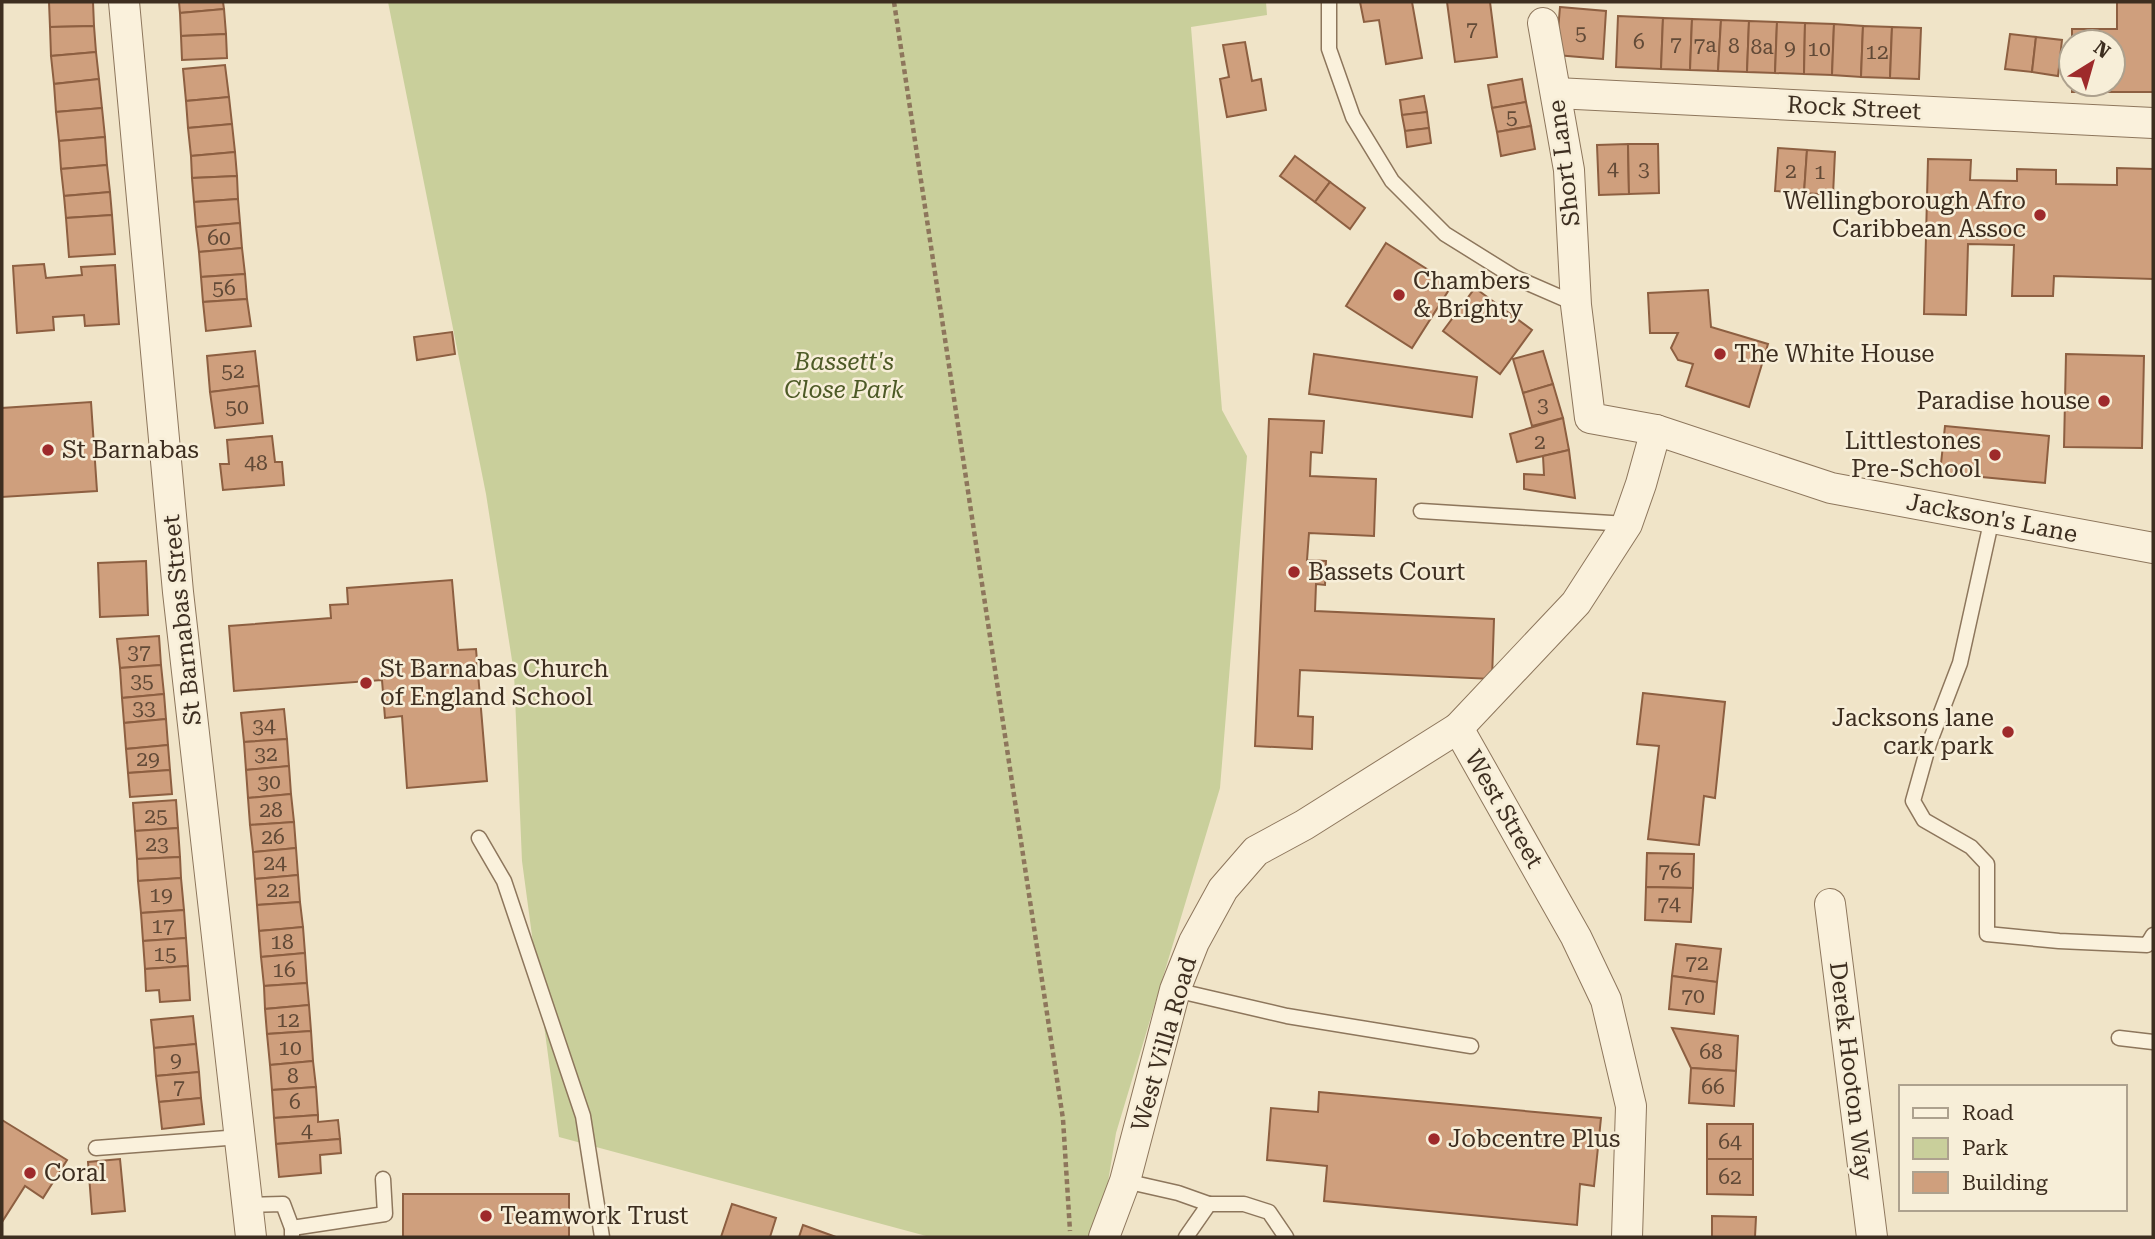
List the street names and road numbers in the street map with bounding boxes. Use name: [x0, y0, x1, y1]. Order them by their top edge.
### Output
street label: Rock Street: [1786, 90, 1922, 126]
street label: Short Lane: [1542, 98, 1586, 228]
street label: Jackson's Lane: [1904, 488, 2080, 548]
street label: St Barnabas Street: [157, 513, 207, 727]
street label: West Street: [1459, 745, 1549, 873]
street label: West Villa Road: [1126, 953, 1202, 1135]
street label: Derek Hooton Way: [1824, 960, 1878, 1183]

